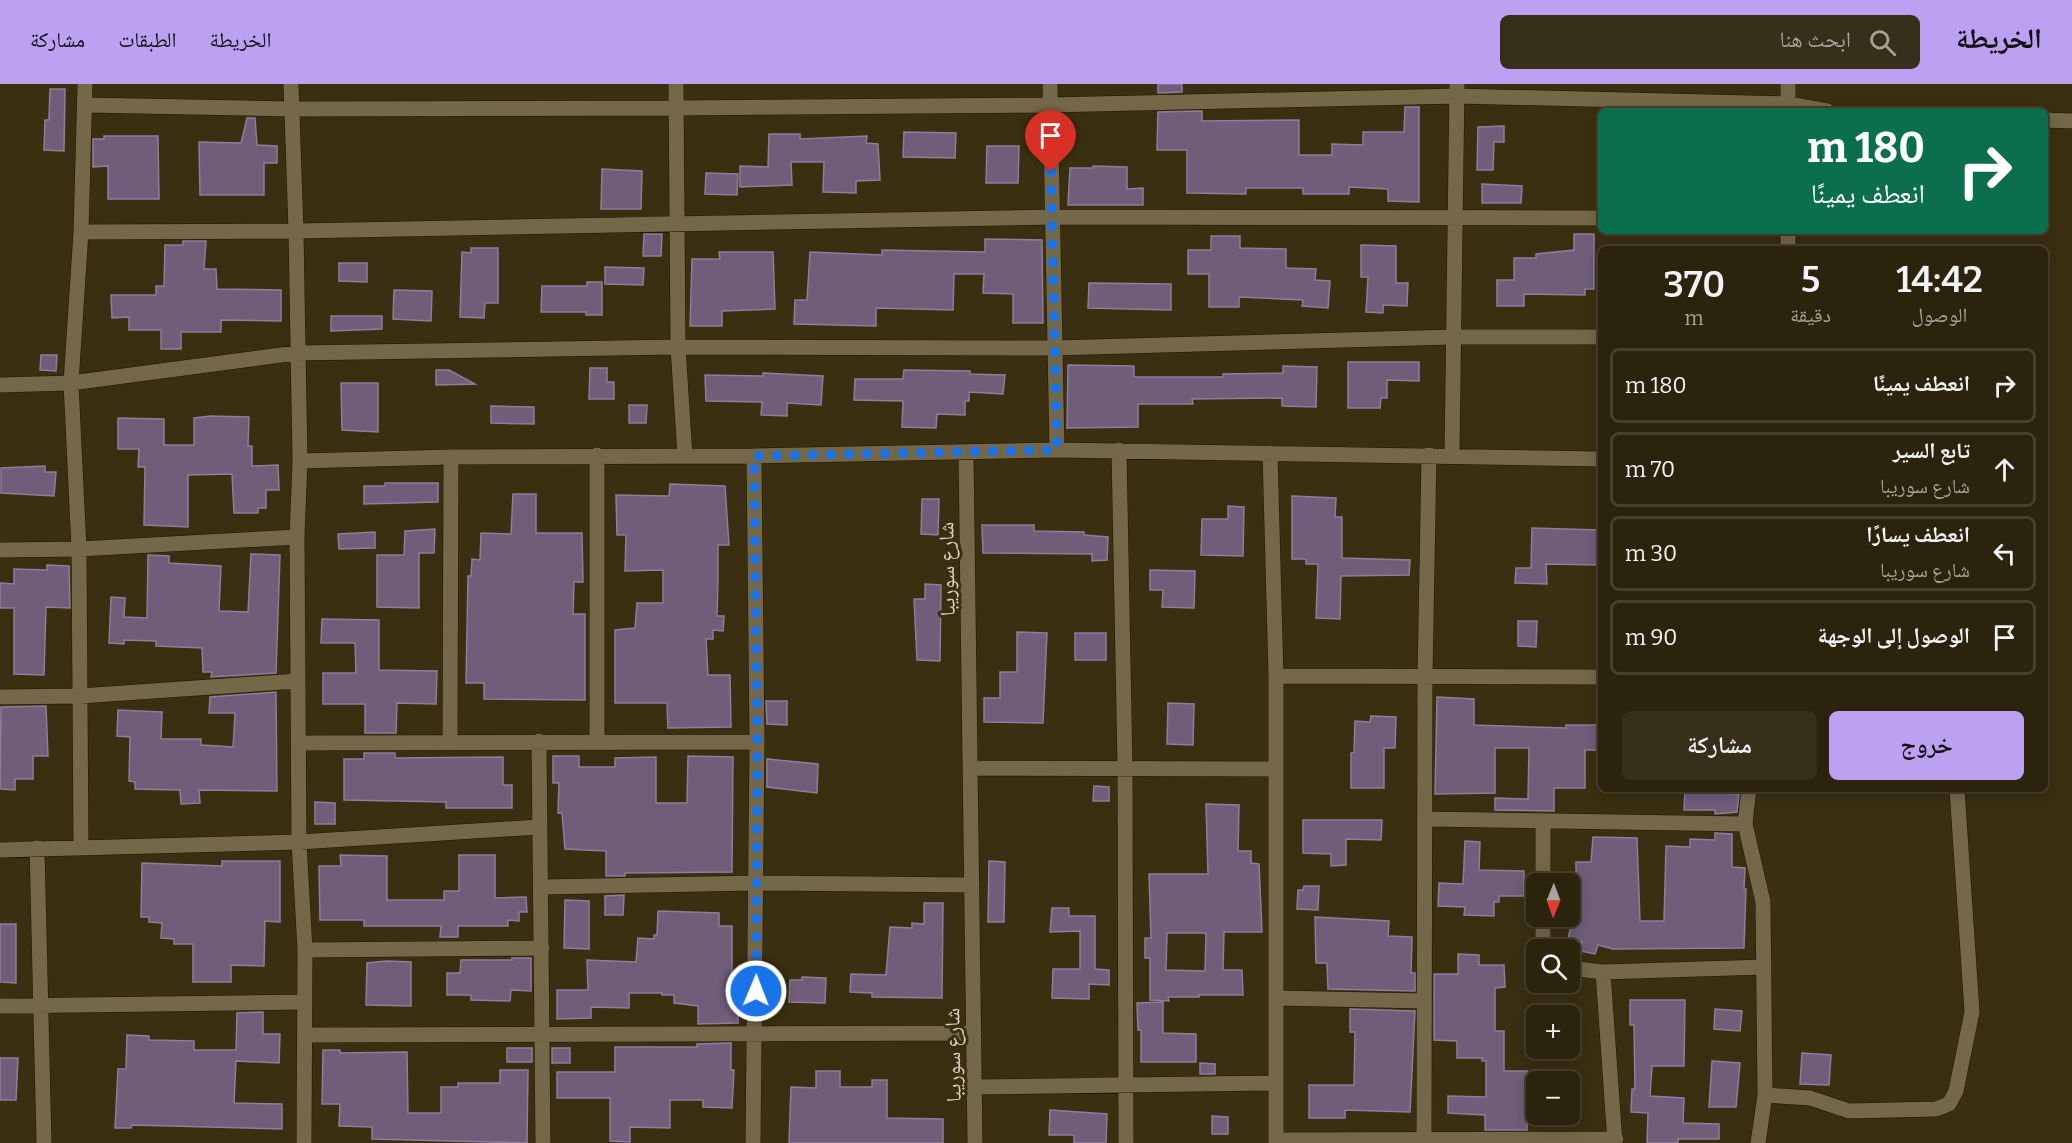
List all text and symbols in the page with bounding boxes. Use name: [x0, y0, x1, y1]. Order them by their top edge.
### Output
search box: [1500, 15, 1920, 69]
text: الخريطة: [1956, 22, 2042, 55]
text: ابحث هنا: [1780, 26, 1851, 53]
icon: search: [1866, 26, 1899, 59]
text: مشاركة: [30, 27, 85, 53]
text: الطبقات: [118, 27, 177, 53]
text: الخريطة: [210, 27, 271, 53]
pin: [1025, 110, 1076, 172]
icon: arrive: [1034, 119, 1067, 152]
text: 180 m: [1807, 123, 1925, 173]
icon: right: [1946, 132, 2024, 210]
text: انعطف يمينًا: [1811, 178, 1925, 210]
text: 5: [1801, 258, 1820, 302]
text: 14:42: [1896, 258, 1983, 302]
text: 370: [1663, 263, 1725, 307]
text: دقيقة: [1790, 303, 1831, 327]
text: الوصول: [1912, 303, 1967, 327]
text: m: [1685, 306, 1704, 330]
icon: right: [1988, 369, 2021, 402]
text: انعطف يمينًا: [1873, 370, 1970, 397]
text: 180 m: [1625, 372, 1687, 399]
text: تابع السير: [1893, 437, 1970, 464]
icon: ahead: [1988, 453, 2021, 486]
text: 70 m: [1625, 456, 1675, 483]
text: شارع سوريبا: [1880, 474, 1970, 498]
text: انعطف يسارًا: [1866, 521, 1970, 548]
street label: شارع سوريبا: [933, 522, 961, 616]
icon: left: [1988, 537, 2021, 570]
text: 30 m: [1625, 540, 1677, 567]
text: شارع سوريبا: [1880, 558, 1970, 582]
icon: arrive: [1988, 621, 2021, 654]
text: الوصول إلى الوجهة: [1817, 622, 1970, 649]
text: 90 m: [1625, 624, 1677, 651]
button: مشاركة: [1622, 711, 1817, 780]
button: خروج: [1829, 711, 2024, 780]
north arrow: [1526, 873, 1580, 927]
map controls: [1526, 873, 1580, 1125]
button: search: [1526, 939, 1580, 993]
position arrow: [724, 959, 788, 1023]
button: +: [1526, 1005, 1580, 1059]
street label: شارع سوريبا: [939, 1008, 967, 1102]
button: −: [1526, 1071, 1580, 1125]

